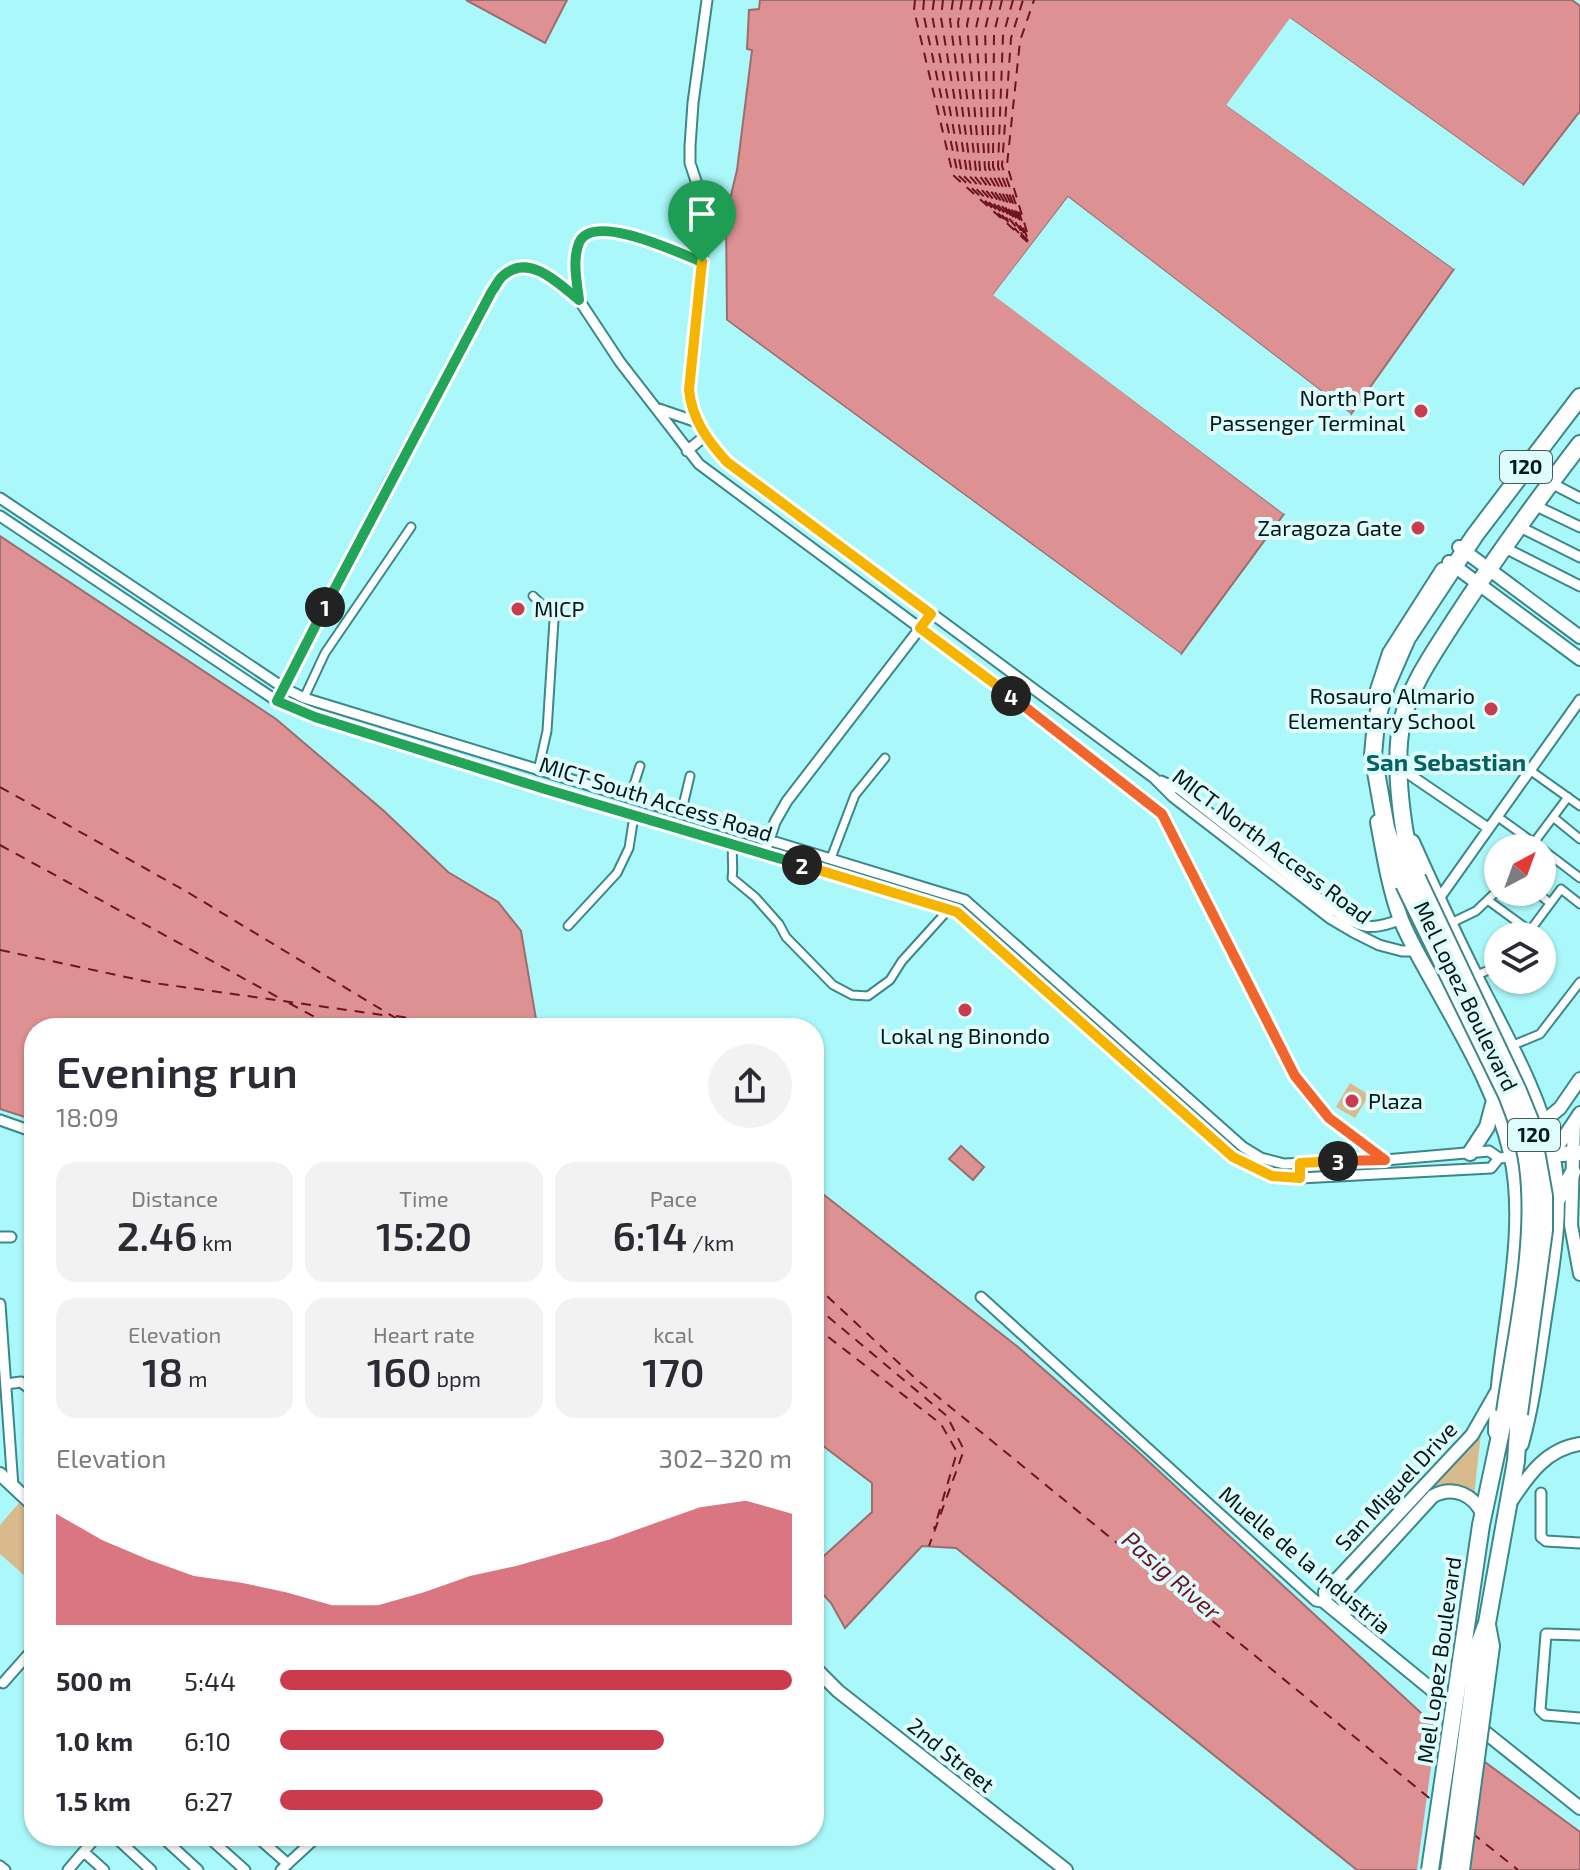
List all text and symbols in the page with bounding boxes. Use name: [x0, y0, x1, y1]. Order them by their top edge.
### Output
pin: [668, 180, 736, 262]
icon: arrive: [680, 192, 724, 236]
place label: North Port Passenger Terminal: [1209, 384, 1405, 435]
marker: North Port Passenger Terminal: [1412, 402, 1430, 420]
road number: 120: [1500, 451, 1552, 483]
place label: Zaragoza Gate: [1258, 514, 1402, 540]
marker: Zaragoza Gate: [1409, 519, 1427, 537]
pin: 1: [305, 587, 345, 627]
text: 1: [320, 594, 330, 620]
place label: MICP: [534, 595, 585, 621]
marker: MICP: [509, 600, 527, 618]
pin: 4: [991, 676, 1031, 716]
place label: Rosauro Almario Elementary School: [1288, 682, 1475, 733]
text: 4: [1004, 683, 1018, 709]
marker: Rosauro Almario Elementary School: [1482, 700, 1500, 718]
district label: San Sebastian: [1366, 747, 1526, 776]
street label: MICT South Access Road: [537, 750, 776, 846]
street label: MICT North Access Road: [1168, 762, 1377, 928]
north arrow: [1484, 834, 1556, 906]
map controls: [1484, 834, 1556, 994]
pin: 2: [782, 845, 822, 885]
text: 2: [796, 852, 808, 878]
street label: Mel Lopez Boulevard: [1410, 896, 1524, 1095]
button: layers: [1484, 922, 1556, 994]
marker: Lokal ng Binondo: [956, 1001, 974, 1019]
place label: Lokal ng Binondo: [880, 1022, 1050, 1048]
text: Evening run: [56, 1044, 298, 1097]
button: share: [708, 1044, 792, 1128]
place label: Plaza: [1368, 1087, 1423, 1113]
marker: Plaza: [1343, 1092, 1361, 1110]
text: 18:09: [56, 1101, 119, 1132]
road number: 120: [1508, 1119, 1560, 1151]
pin: 3: [1318, 1141, 1358, 1181]
text: 3: [1332, 1148, 1344, 1174]
text: Distance: [131, 1185, 218, 1211]
text: Time: [399, 1185, 449, 1211]
text: Pace: [650, 1185, 697, 1211]
text: 2.46: [117, 1211, 197, 1259]
text: 15:20: [376, 1211, 472, 1259]
text: 6:14: [612, 1211, 687, 1259]
text: km: [197, 1229, 233, 1255]
text: /km: [687, 1229, 734, 1255]
text: Elevation: [128, 1321, 221, 1347]
text: Heart rate: [373, 1321, 475, 1347]
text: kcal: [653, 1321, 693, 1347]
text: 18: [142, 1347, 183, 1395]
text: 160: [367, 1347, 432, 1395]
text: 170: [642, 1347, 704, 1395]
text: m: [183, 1365, 207, 1391]
text: bpm: [432, 1365, 481, 1391]
street label: San Miguel Drive: [1329, 1416, 1462, 1555]
text: Elevation: [56, 1442, 166, 1473]
text: 302–320 m: [659, 1442, 792, 1473]
street label: Muelle de la Industria: [1215, 1480, 1397, 1639]
water label: Pasig River: [1117, 1524, 1227, 1626]
street label: Mel Lopez Boulevard: [1411, 1555, 1465, 1765]
text: 500 m: [56, 1665, 132, 1696]
text: 5:44: [184, 1665, 236, 1696]
street label: 2nd Street: [903, 1711, 1000, 1797]
text: 1.0 km: [56, 1725, 133, 1756]
text: 6:10: [184, 1725, 231, 1756]
text: 1.5 km: [56, 1785, 131, 1816]
text: 6:27: [184, 1785, 233, 1816]

